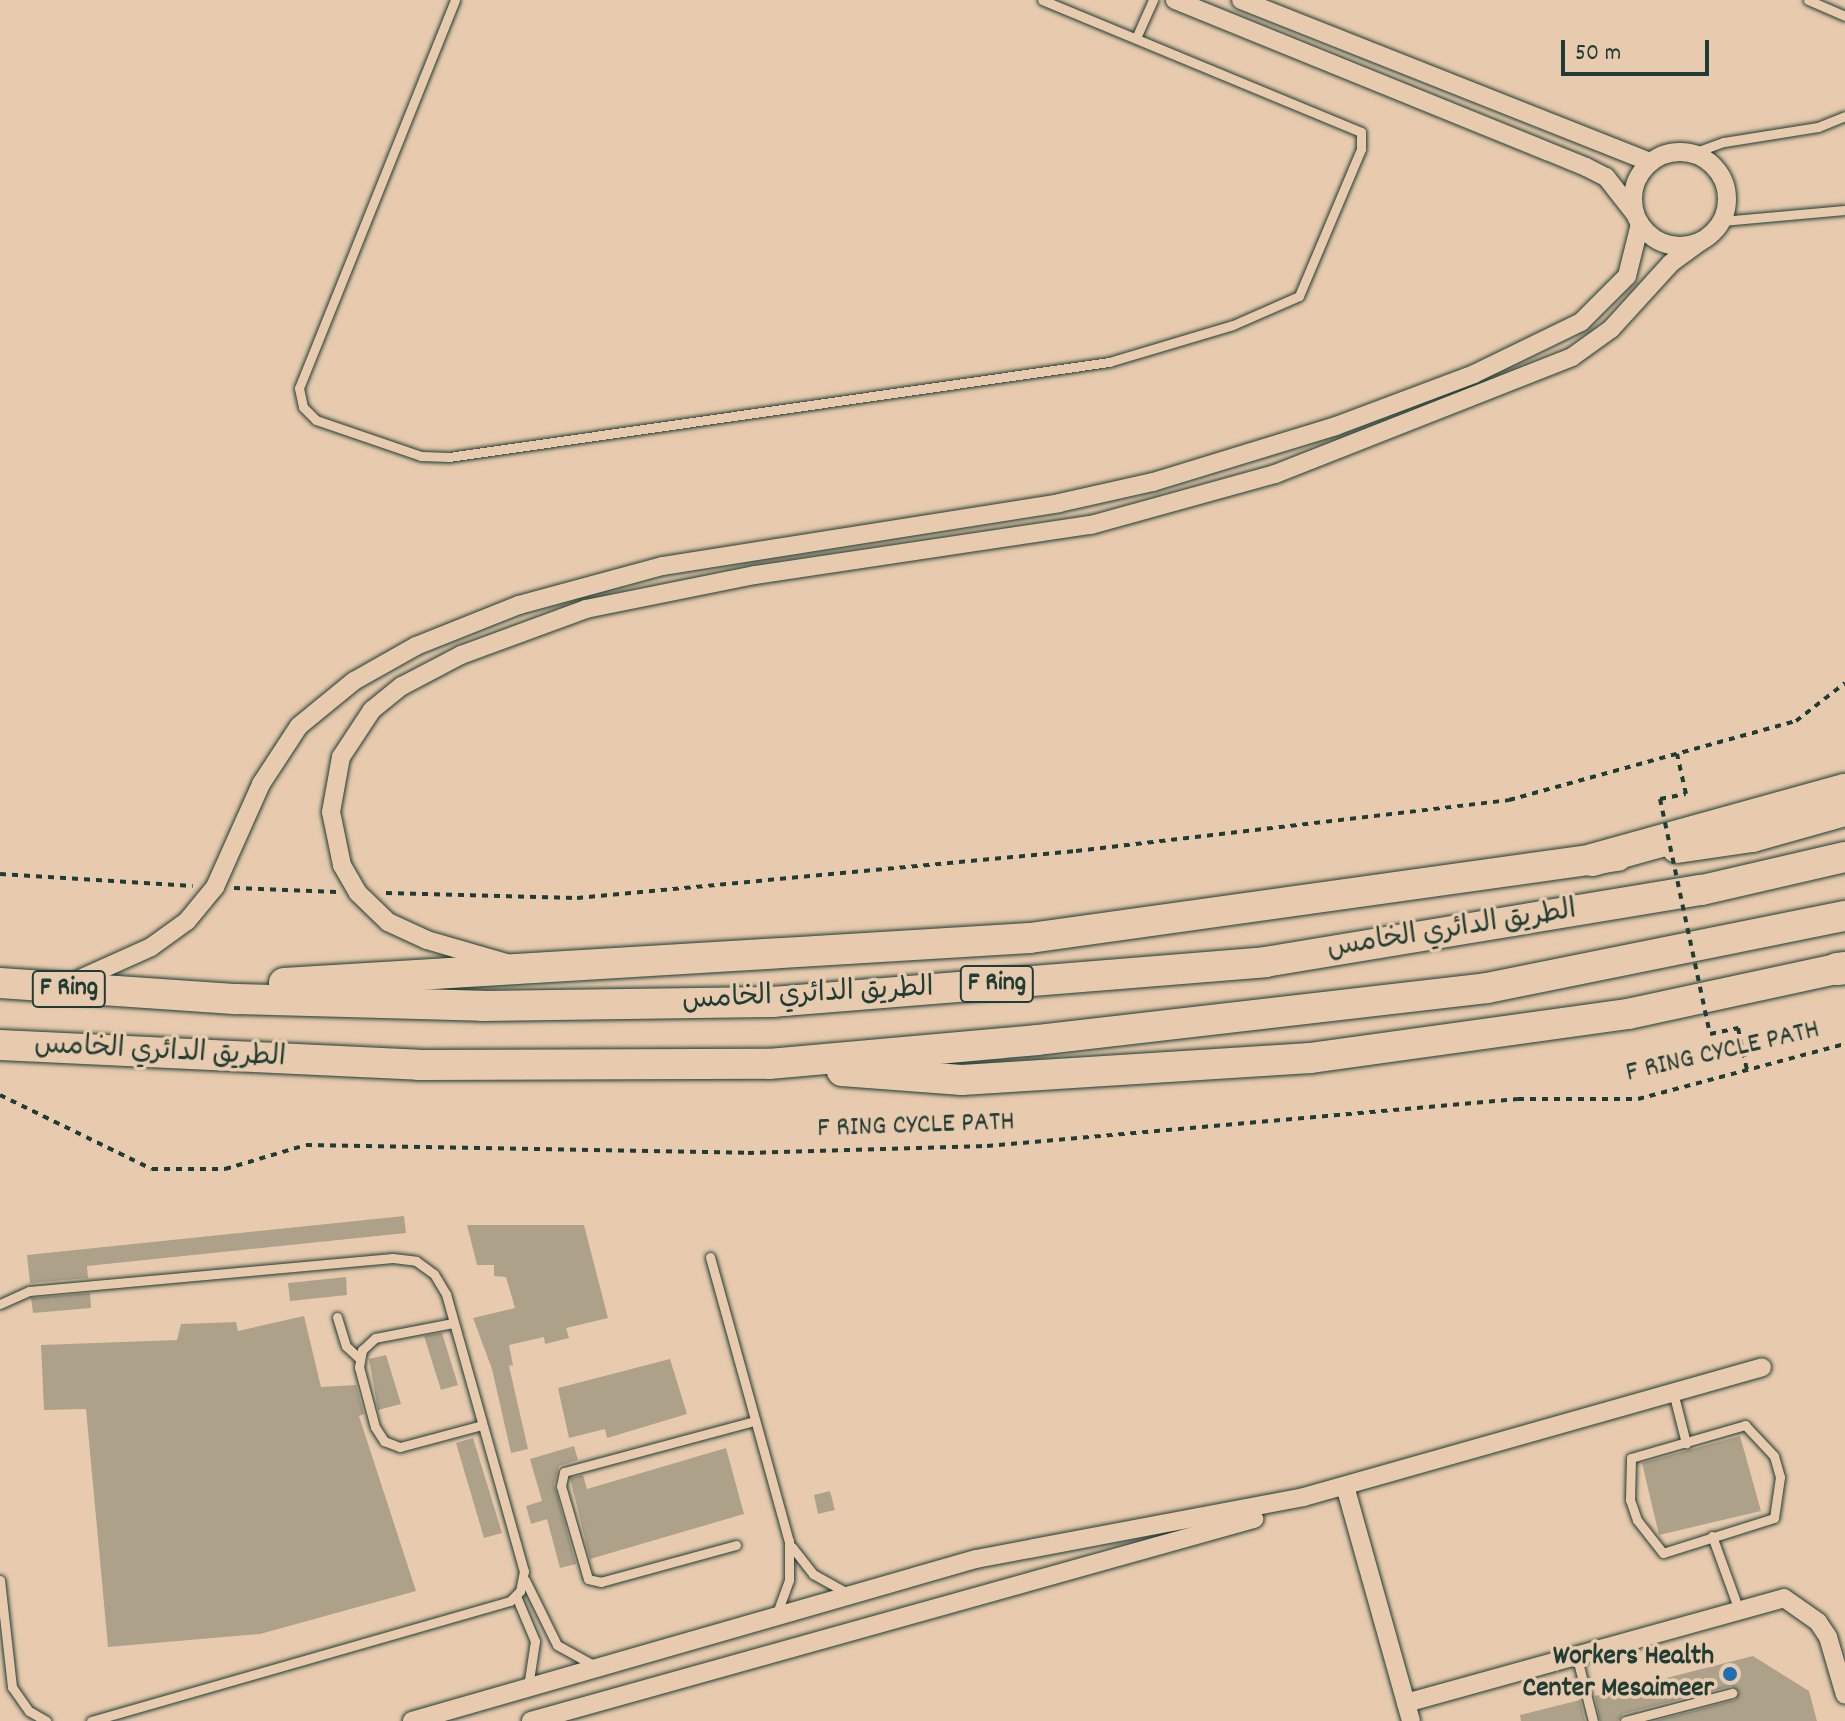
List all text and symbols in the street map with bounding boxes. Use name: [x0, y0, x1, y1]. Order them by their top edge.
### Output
scale bar: [1565, 24, 1713, 74]
text: 50 m: [1575, 37, 1621, 71]
street label: الطريق الدائري الخامس: [1325, 895, 1579, 967]
road number: F Ring: [959, 962, 1035, 1006]
road number: F Ring: [31, 967, 107, 1011]
street label: الطريق الدائري الخامس: [681, 973, 935, 1019]
street label: F RING CYCLE PATH: [1623, 1014, 1823, 1092]
street label: الطريق الدائري الخامس: [33, 1030, 287, 1076]
street label: F RING CYCLE PATH: [817, 1107, 1015, 1147]
place label: Workers Health Center Mesaimeer: [1522, 1641, 1714, 1707]
marker: Workers Health Center Mesaimeer: [1721, 1665, 1739, 1683]

